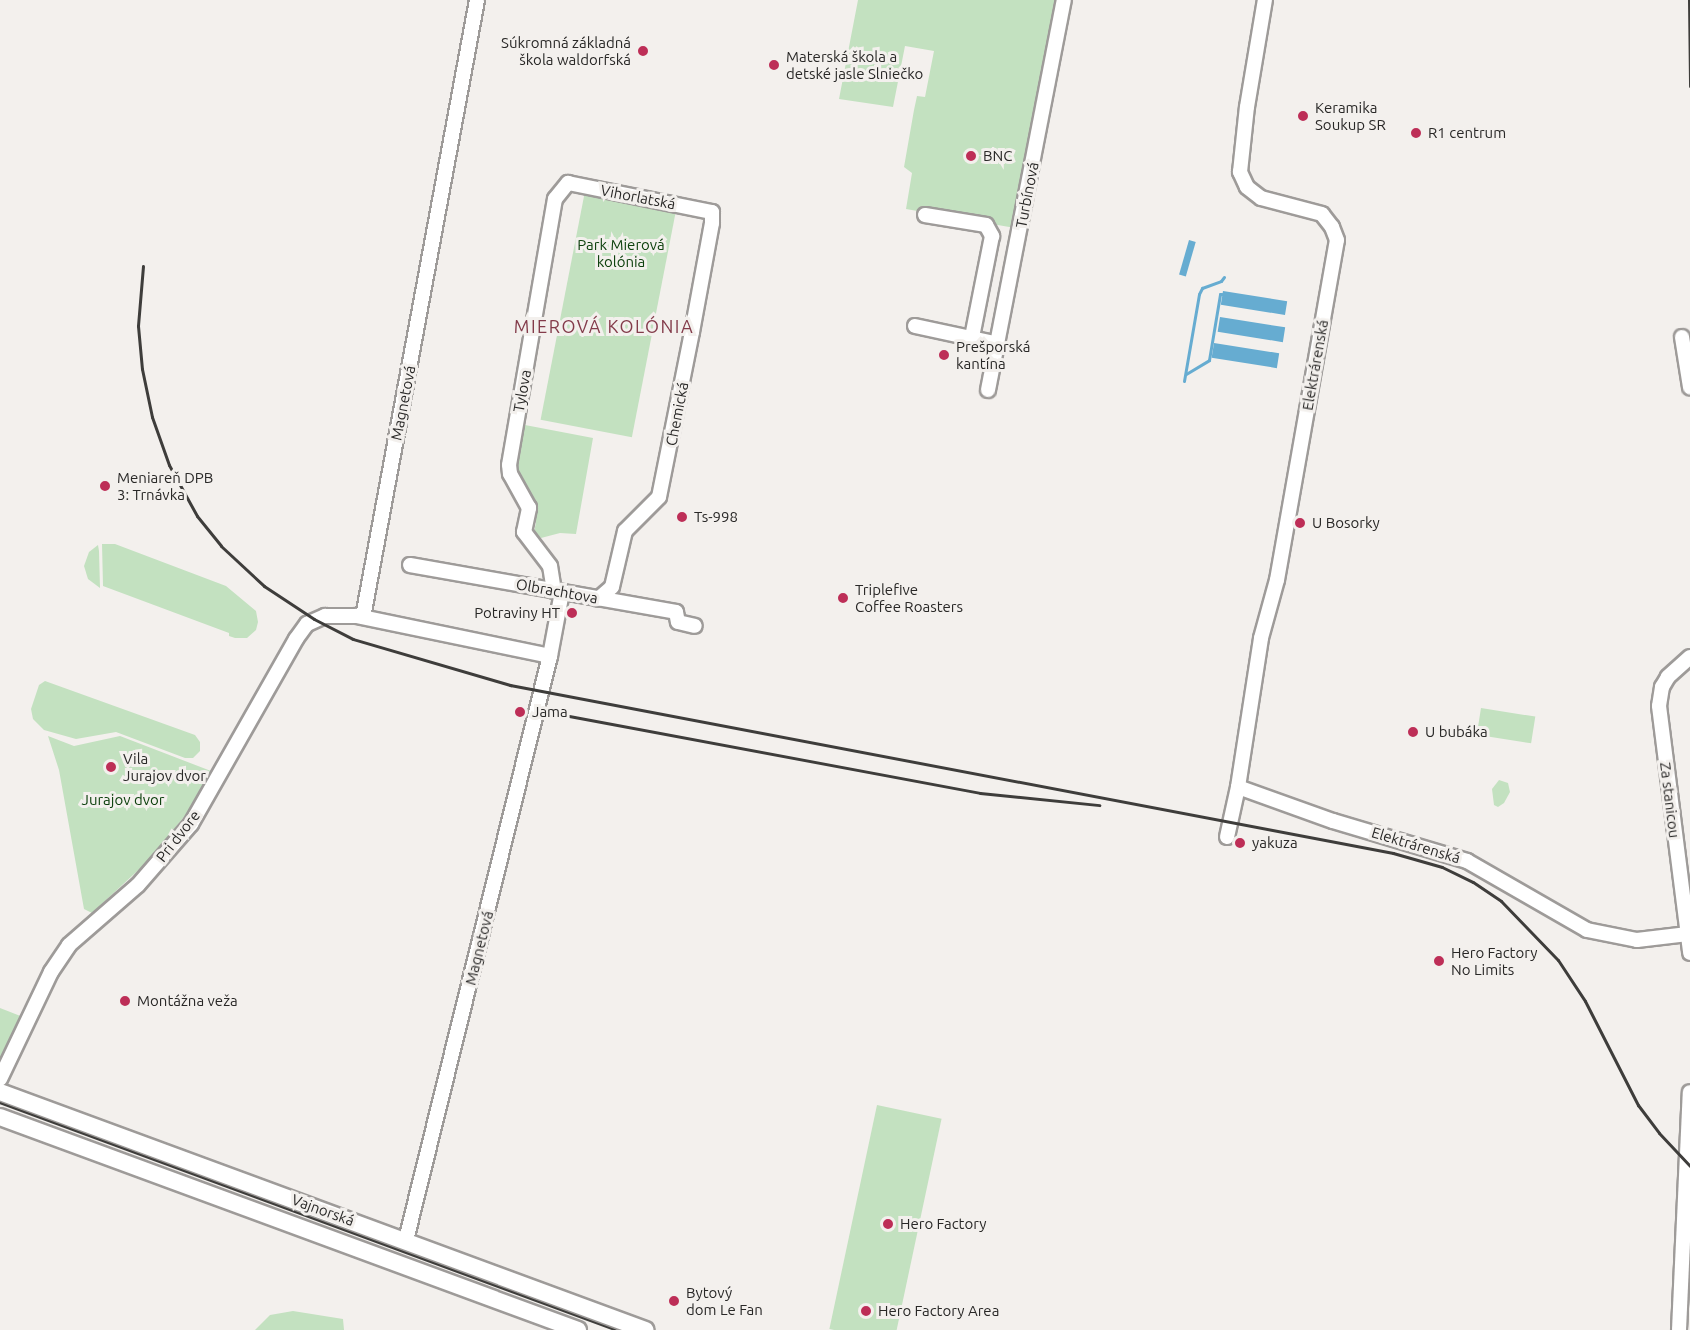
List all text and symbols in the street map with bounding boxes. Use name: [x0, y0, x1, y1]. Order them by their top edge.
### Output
place label: Súkromná základná škola waldorfská: [501, 33, 631, 68]
marker: Súkromná základná škola waldorfská: [636, 44, 650, 58]
place label: Materská škola a detské jasle Slniečko: [786, 47, 923, 82]
marker: Materská škola a detské jasle Slniečko: [767, 58, 781, 72]
place label: Keramika Soukup SR: [1315, 98, 1386, 133]
marker: Keramika Soukup SR: [1296, 109, 1310, 123]
place label: R1 centrum: [1428, 124, 1506, 142]
marker: R1 centrum: [1409, 126, 1423, 140]
place label: BNC: [983, 147, 1012, 165]
marker: BNC: [964, 149, 978, 163]
street label: Turbínová: [1012, 160, 1042, 230]
street label: Vihorlatská: [599, 181, 677, 213]
park label: Park Mierová kolónia: [577, 235, 665, 270]
district label: MIEROVÁ KOLÓNIA: [514, 315, 694, 337]
street label: Elektrárenská: [1298, 318, 1332, 412]
place label: Prešporská kantína: [956, 337, 1030, 372]
marker: Prešporská kantína: [937, 348, 951, 362]
street label: Magnetová: [387, 364, 419, 442]
street label: Tylova: [509, 368, 535, 414]
street label: Chemická: [662, 380, 692, 448]
place label: Meniareň DPB 3: Trnávka: [117, 468, 213, 503]
marker: Meniareň DPB 3: Trnávka: [98, 479, 112, 493]
place label: Ts-998: [694, 508, 738, 526]
marker: Ts-998: [675, 510, 689, 524]
place label: U Bosorky: [1312, 514, 1380, 532]
marker: U Bosorky: [1293, 516, 1307, 530]
street label: Olbrachtova: [515, 575, 599, 607]
place label: Triplefive Coffee Roasters: [855, 580, 963, 615]
marker: Triplefive Coffee Roasters: [836, 591, 850, 605]
place label: Potraviny HT: [474, 604, 560, 622]
marker: Potraviny HT: [565, 606, 579, 620]
place label: Jama: [532, 703, 568, 721]
marker: Jama: [513, 705, 527, 719]
place label: U bubáka: [1425, 723, 1488, 741]
marker: U bubáka: [1406, 725, 1420, 739]
place label: Vila Jurajov dvor: [123, 749, 206, 784]
marker: Vila Jurajov dvor: [104, 760, 118, 774]
street label: Za stanicou: [1656, 761, 1684, 839]
park label: Jurajov dvor: [82, 791, 164, 809]
street label: Pri dvore: [152, 807, 204, 865]
street label: Elektrárenská: [1369, 823, 1463, 867]
place label: yakuza: [1252, 834, 1298, 852]
marker: yakuza: [1233, 836, 1247, 850]
street label: Magnetová: [461, 909, 497, 987]
place label: Hero Factory No Limits: [1451, 943, 1538, 978]
marker: Hero Factory No Limits: [1432, 954, 1446, 968]
place label: Montážna veža: [137, 992, 238, 1010]
marker: Montážna veža: [118, 994, 132, 1008]
street label: Vajnorská: [289, 1190, 357, 1230]
place label: Hero Factory: [900, 1215, 987, 1233]
marker: Hero Factory: [881, 1217, 895, 1231]
place label: Bytový dom Le Fan: [686, 1283, 763, 1318]
marker: Bytový dom Le Fan: [667, 1294, 681, 1308]
place label: Hero Factory Area: [878, 1302, 999, 1320]
marker: Hero Factory Area: [859, 1304, 873, 1318]

